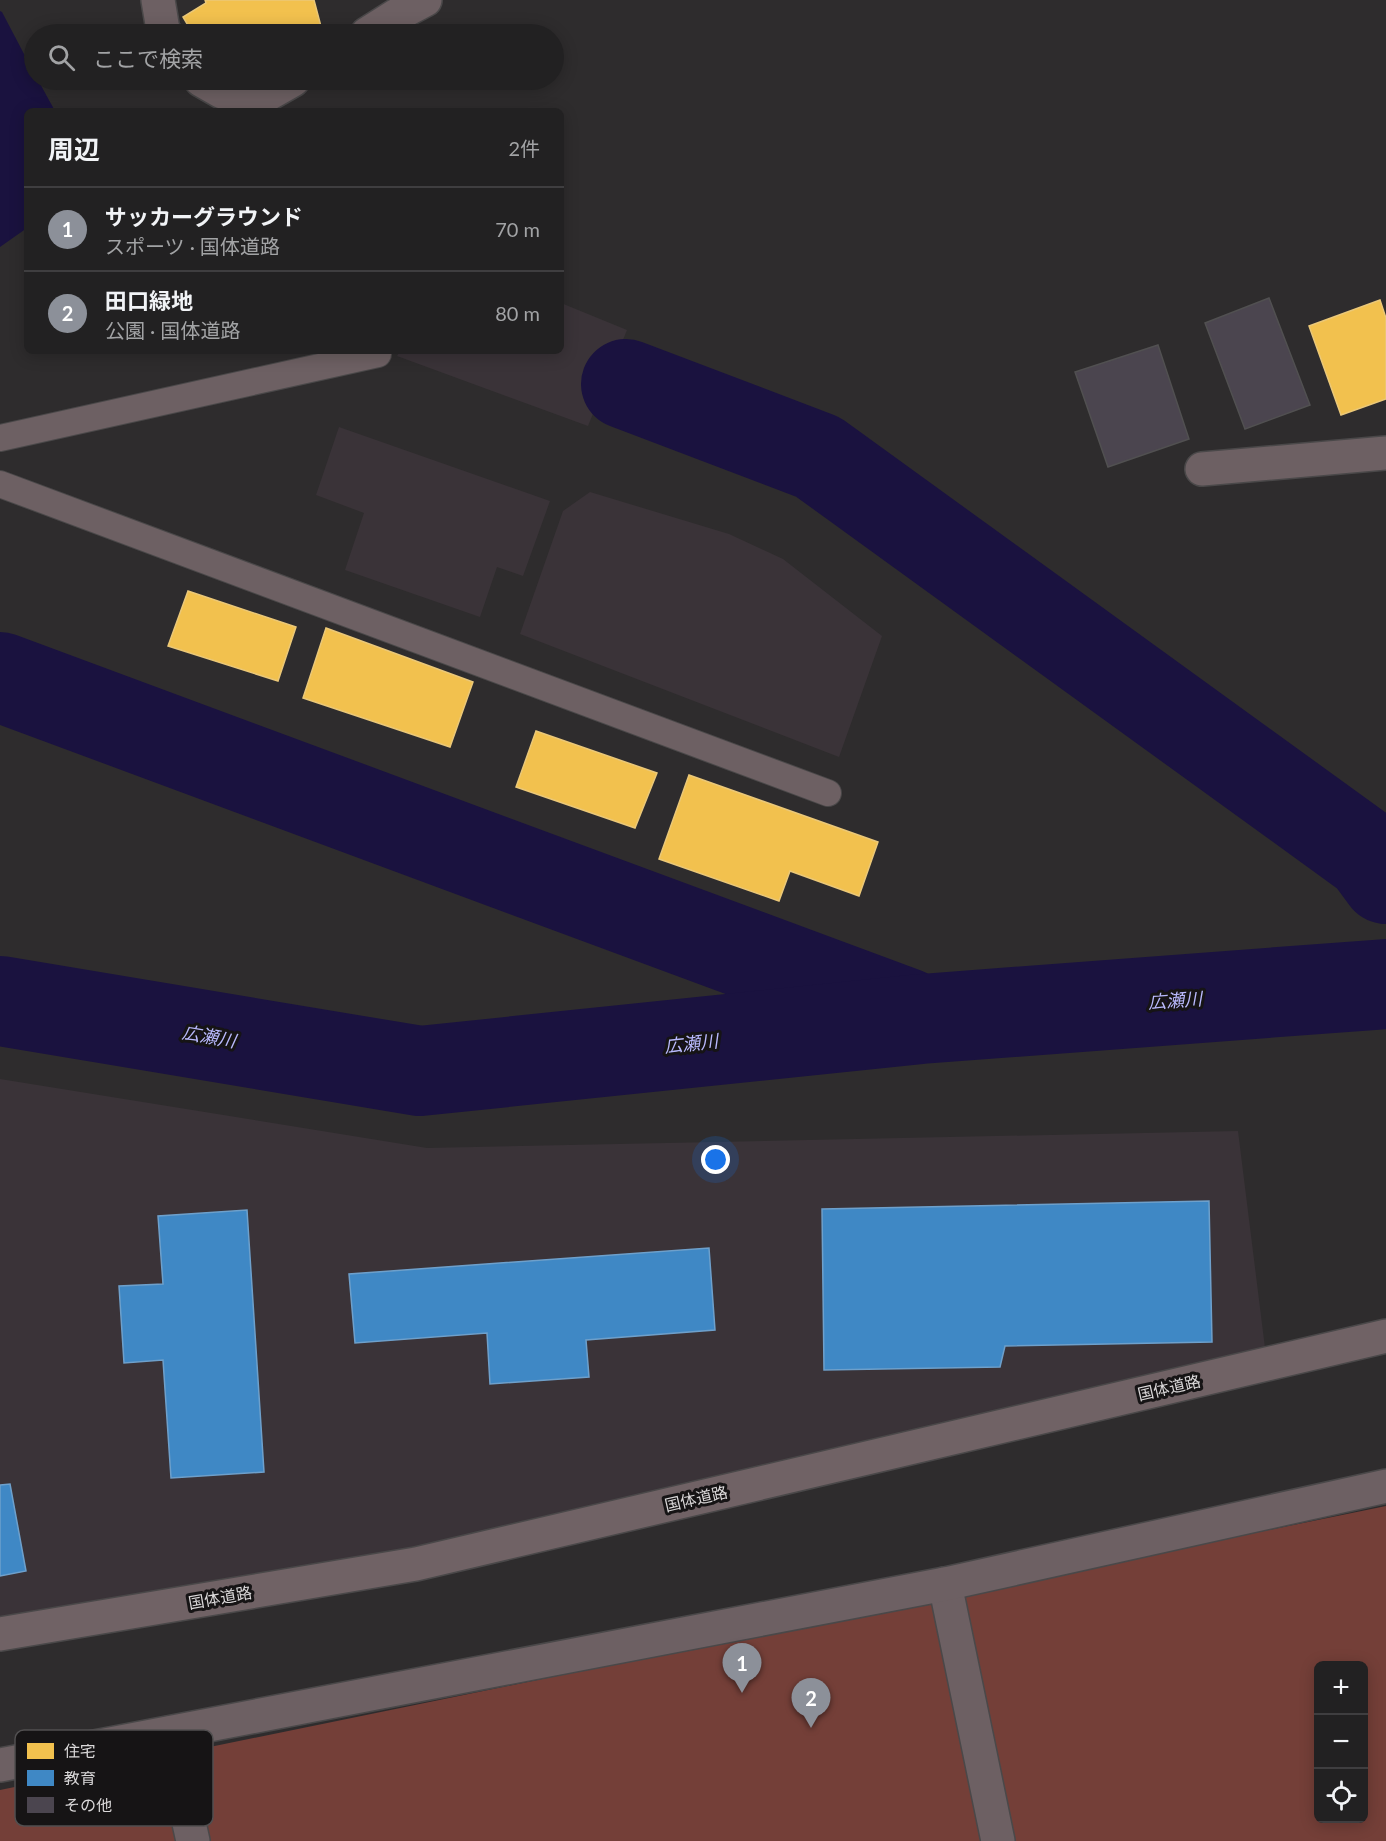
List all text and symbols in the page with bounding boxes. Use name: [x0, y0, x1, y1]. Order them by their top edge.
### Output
search box: [24, 24, 564, 90]
icon: search: [45, 41, 78, 74]
text: ここで検索: [93, 45, 203, 72]
text: 周辺: [48, 133, 100, 165]
text: 2件: [508, 136, 540, 160]
text: サッカーグラウンド: [105, 203, 303, 230]
text: 1: [62, 217, 73, 241]
text: 70 m: [495, 217, 540, 241]
text: スポーツ · 国体道路: [105, 234, 280, 258]
text: 田口緑地: [105, 287, 193, 314]
text: 2: [62, 301, 73, 325]
text: 80 m: [495, 301, 540, 325]
text: 公園 · 国体道路: [105, 318, 240, 342]
water label: 広瀬川: [1147, 987, 1205, 1013]
water label: 広瀬川: [181, 1020, 239, 1052]
water label: 広瀬川: [663, 1029, 721, 1057]
your location: [701, 1145, 730, 1174]
street label: 国体道路: [1136, 1371, 1202, 1403]
street label: 国体道路: [663, 1482, 729, 1514]
street label: 国体道路: [187, 1582, 253, 1612]
pin: 1: [722, 1644, 762, 1693]
map controls: [1314, 1661, 1368, 1823]
button: +: [1314, 1661, 1368, 1715]
pin: 2: [792, 1678, 830, 1728]
button: −: [1314, 1715, 1368, 1769]
legend: [15, 1730, 213, 1826]
text: 住宅: [64, 1741, 96, 1760]
text: 教育: [64, 1768, 96, 1787]
button: locate: [1314, 1769, 1368, 1823]
text: その他: [64, 1795, 112, 1814]

